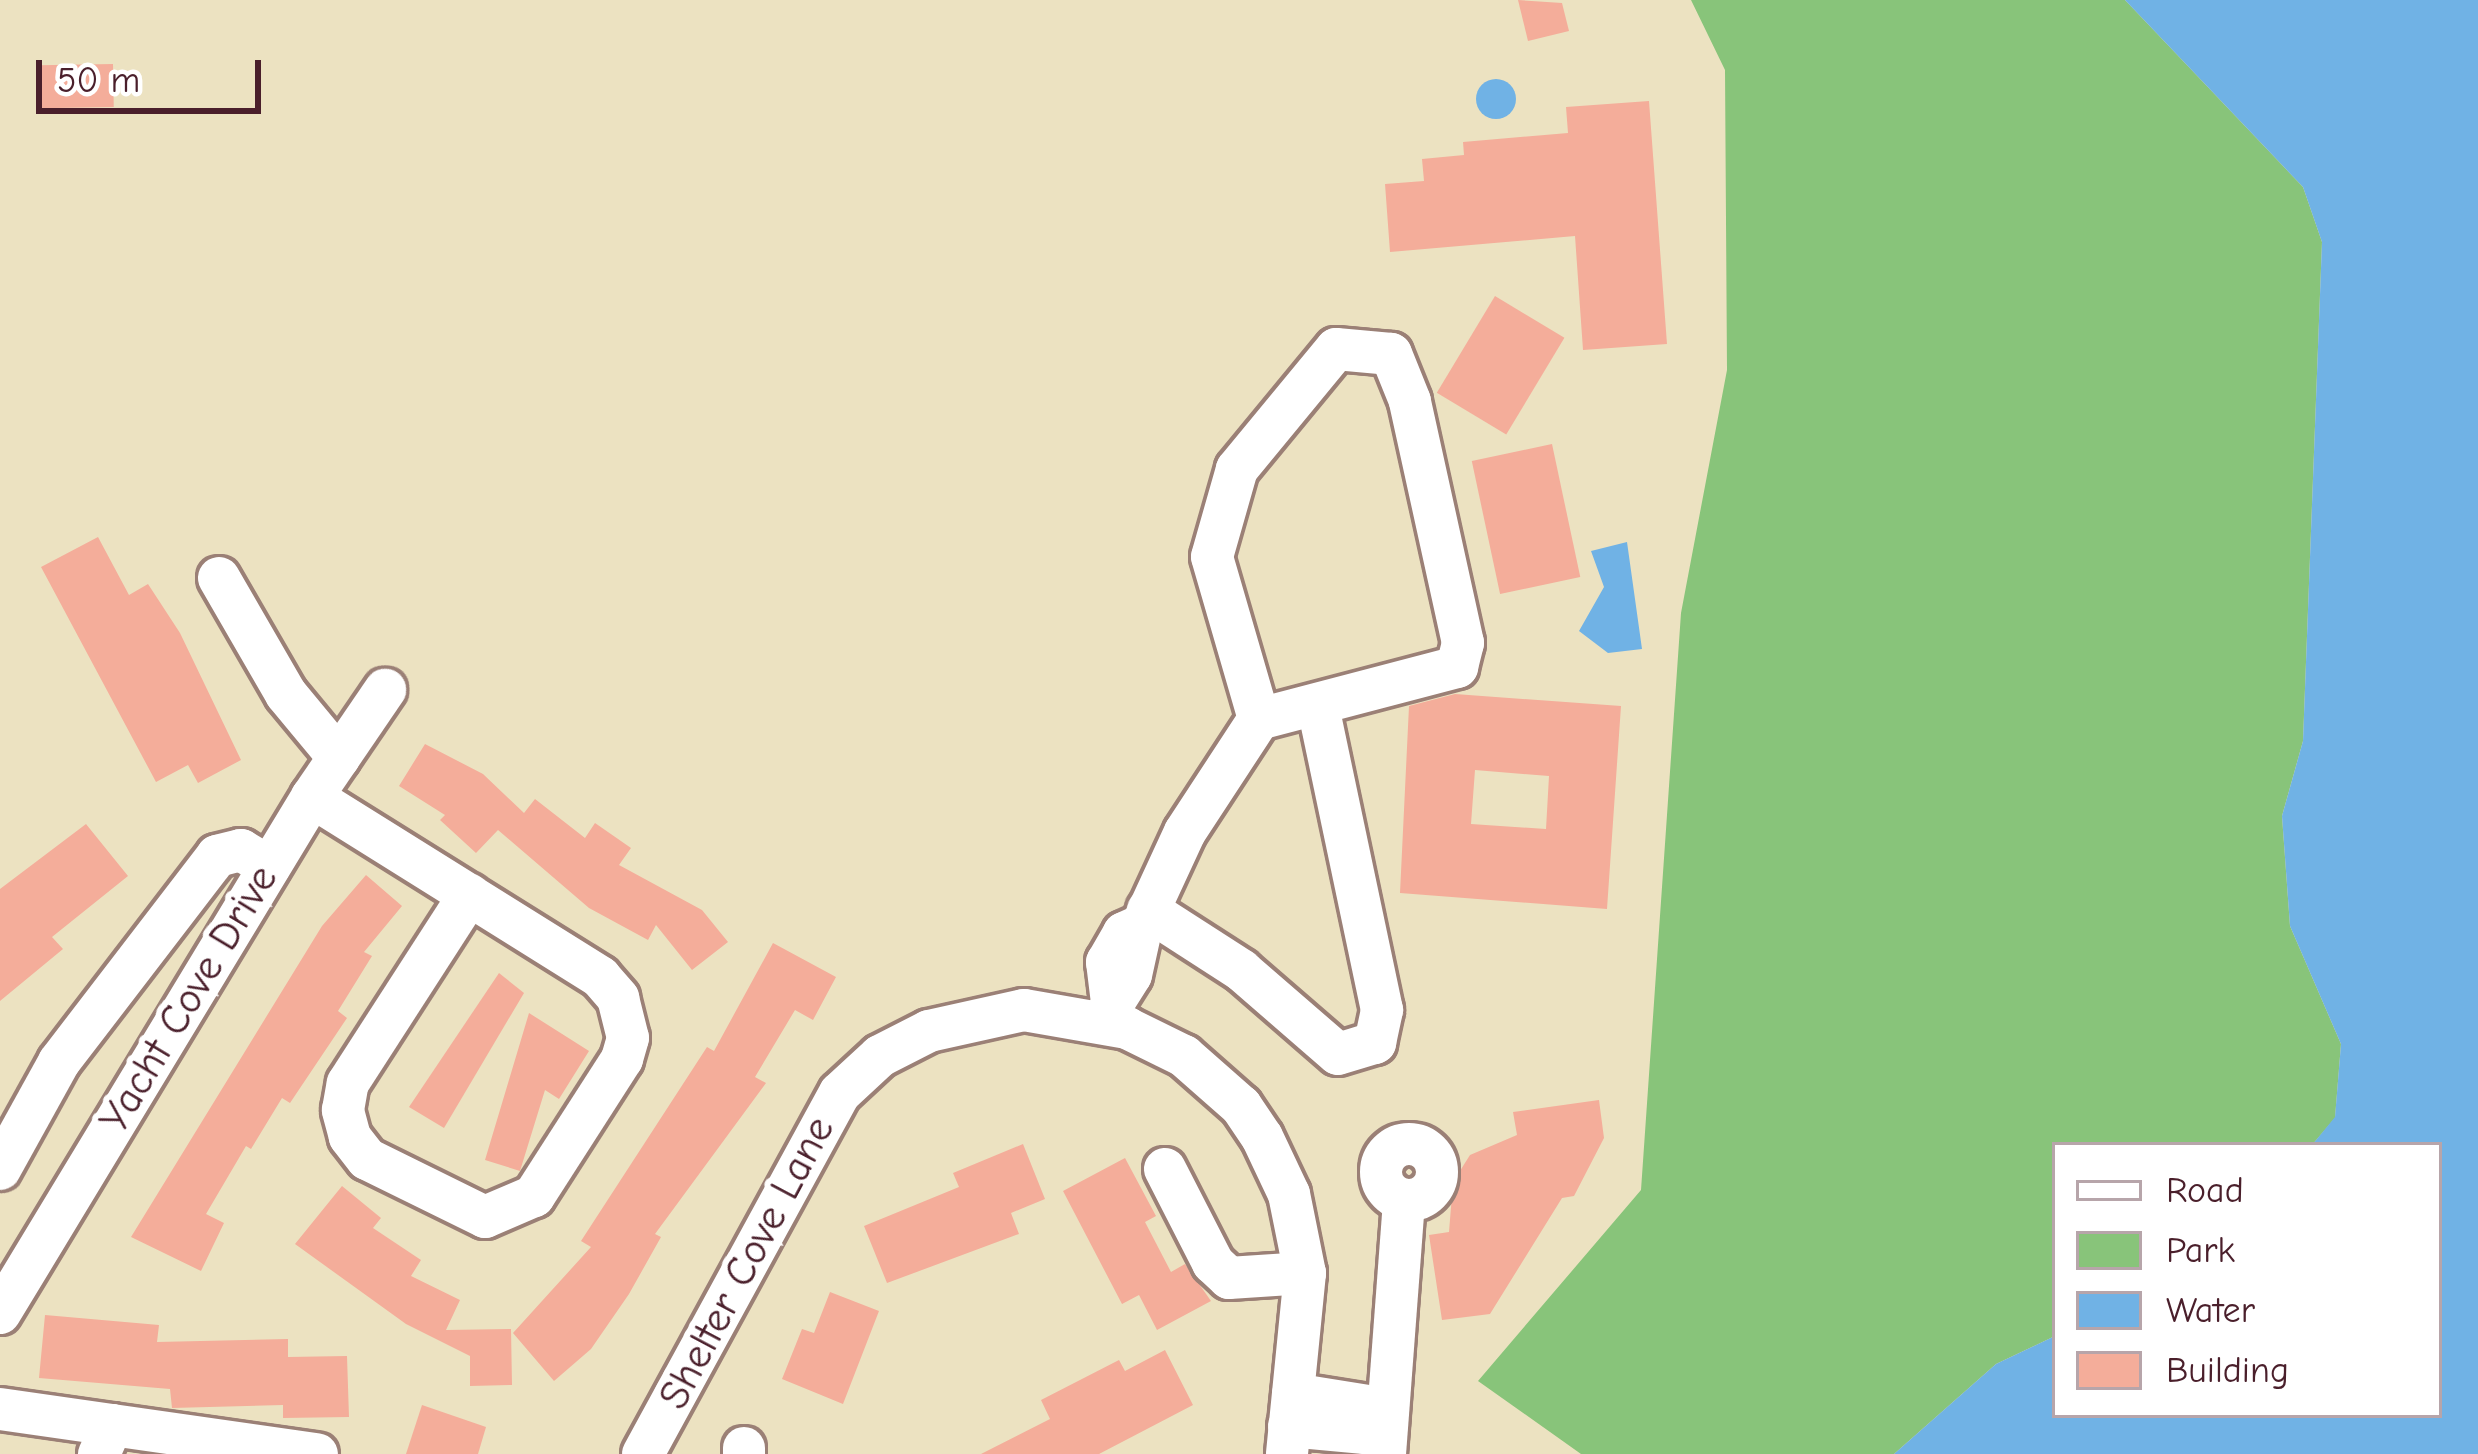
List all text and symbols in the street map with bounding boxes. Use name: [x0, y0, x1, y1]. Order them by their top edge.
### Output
scale bar: [42, 36, 267, 110]
text: 50 m: [57, 60, 140, 101]
street label: Yacht Cove Drive: [89, 856, 289, 1142]
street label: Shelter Cove Lane: [649, 1108, 845, 1418]
legend: [2052, 1142, 2442, 1418]
text: Road: [2166, 1170, 2244, 1211]
text: Park: [2166, 1230, 2235, 1271]
text: Water: [2166, 1290, 2255, 1331]
text: Building: [2166, 1350, 2289, 1391]

